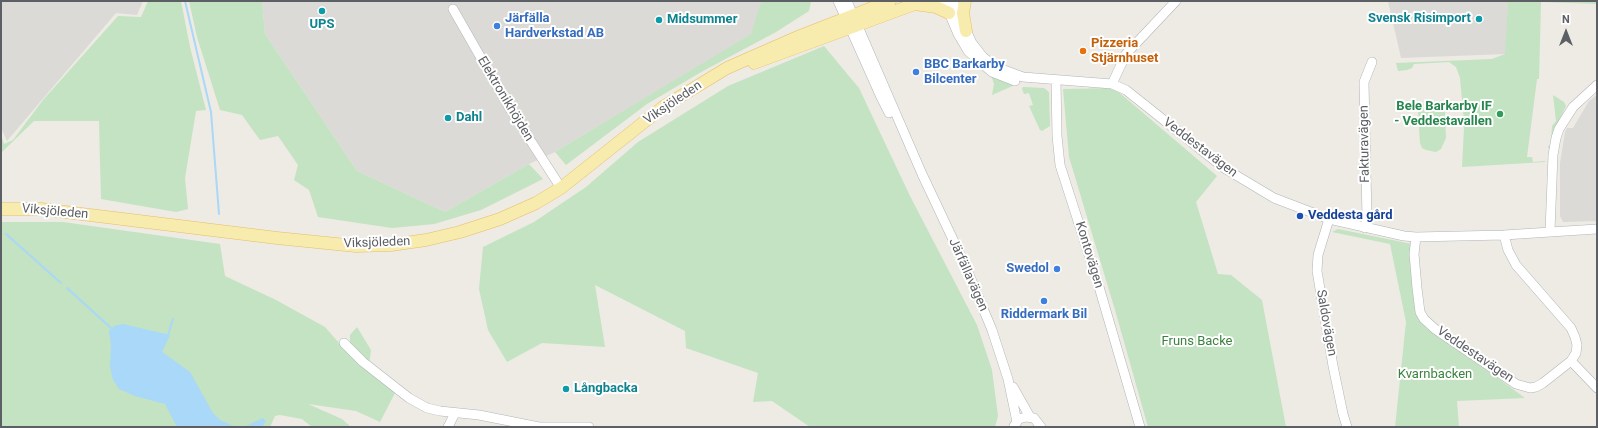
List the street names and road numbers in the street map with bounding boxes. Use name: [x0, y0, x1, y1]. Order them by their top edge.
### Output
street label: Elektronikhöjden: [474, 54, 536, 144]
street label: Viksjöleden: [641, 78, 705, 128]
street label: Fakturavägen: [1357, 105, 1373, 183]
street label: Veddestavägen: [1160, 115, 1240, 181]
street label: Viksjöleden: [21, 201, 89, 223]
street label: Kontovägen: [1072, 220, 1106, 290]
street label: Viksjöleden: [343, 234, 411, 252]
street label: Järfällavägen: [945, 236, 991, 314]
street label: Saldovägen: [1312, 289, 1340, 357]
street label: Veddestavägen: [1434, 324, 1516, 386]

